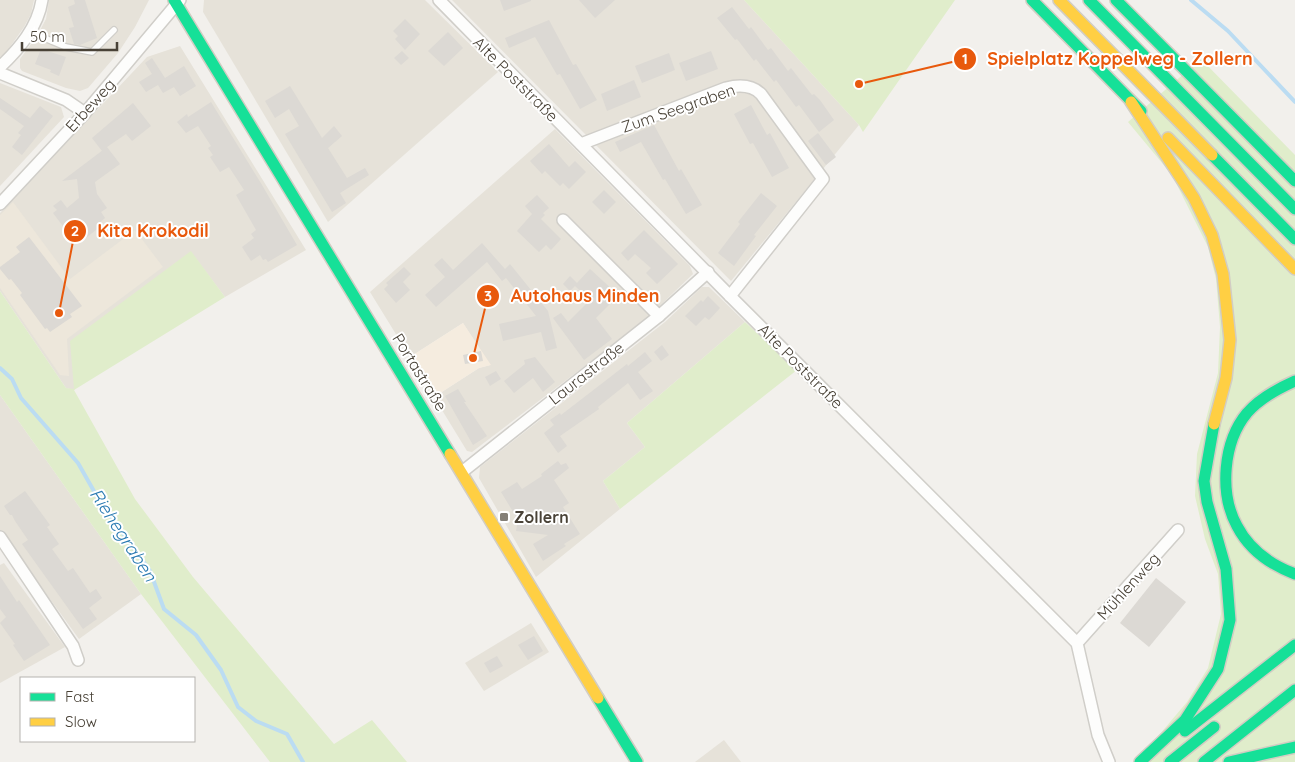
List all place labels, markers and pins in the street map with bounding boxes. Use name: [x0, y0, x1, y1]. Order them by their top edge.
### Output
callout: Spielplatz Koppelweg - Zollern: [953, 43, 1263, 76]
callout: Kita Krokodil: [62, 214, 219, 247]
callout: Autohaus Minden: [475, 279, 669, 312]
place label: Zollern: [514, 507, 569, 527]
marker: Zollern: [498, 511, 510, 523]

